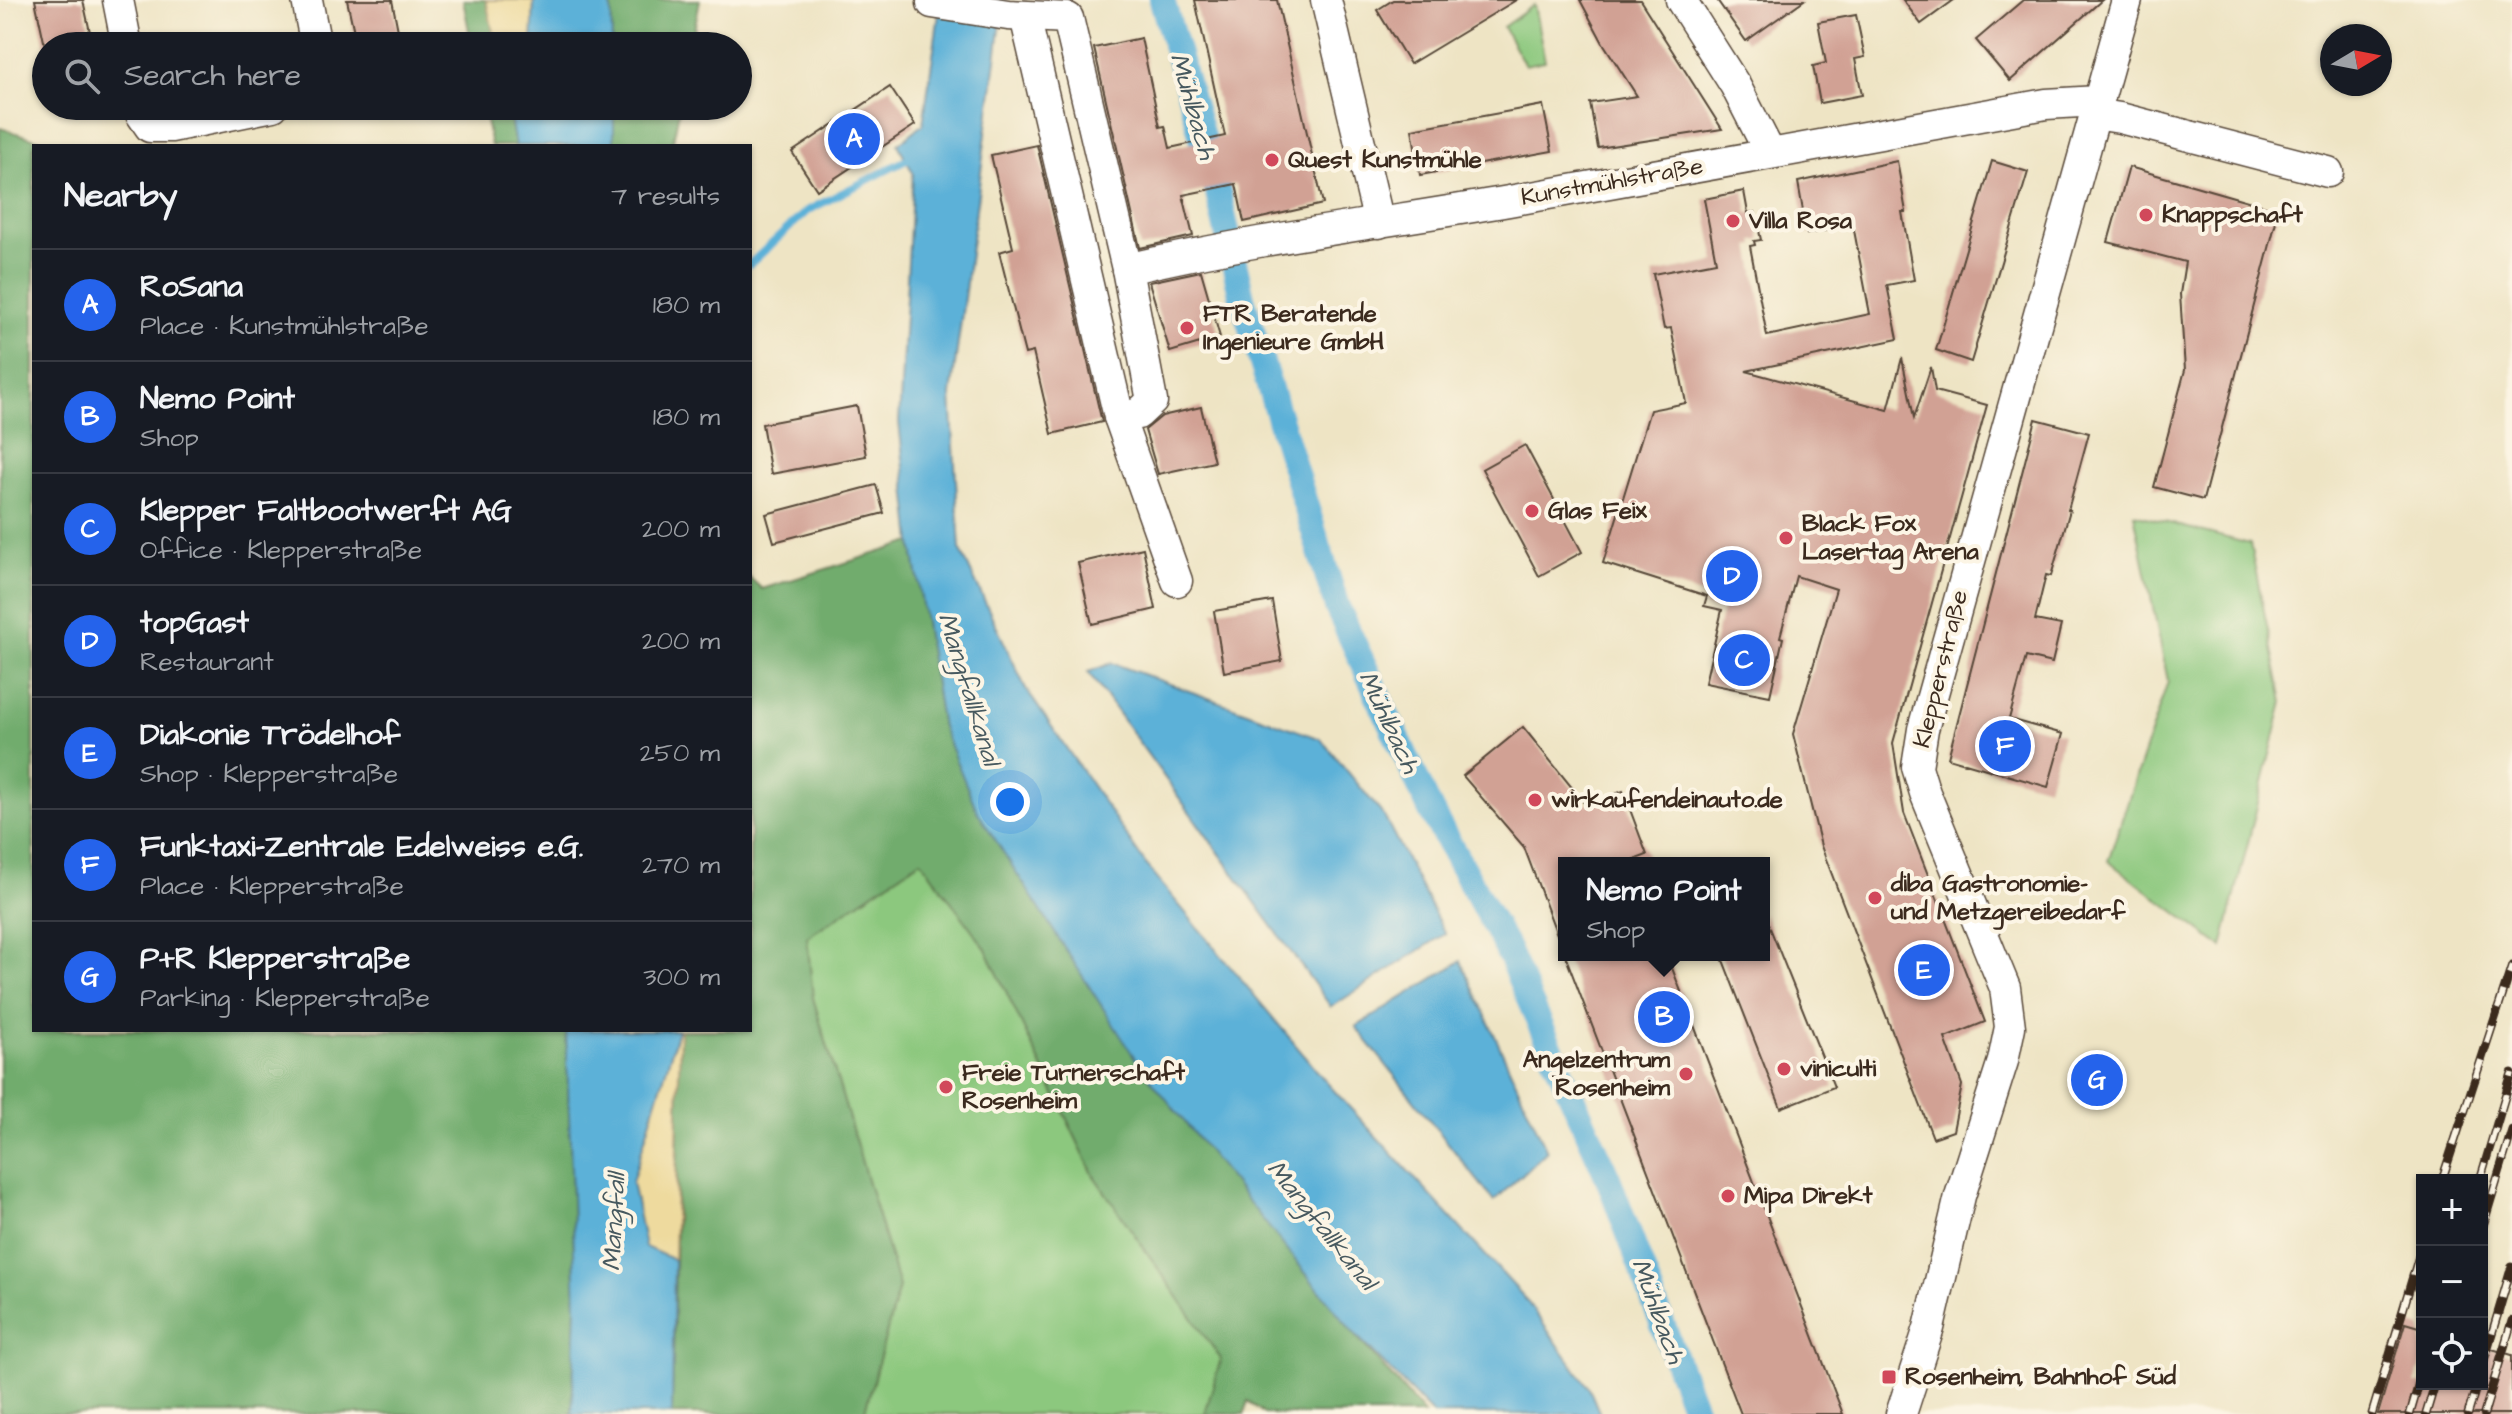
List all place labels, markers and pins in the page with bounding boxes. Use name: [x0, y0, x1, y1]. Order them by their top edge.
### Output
pin: A: [828, 109, 880, 169]
place label: Quest Kunstmühle: [1288, 143, 1482, 177]
marker: Quest Kunstmühle: [1263, 151, 1281, 169]
place label: Knappschaft: [2162, 198, 2303, 232]
place label: Villa Rosa: [1748, 204, 1853, 238]
marker: Knappschaft: [2137, 206, 2155, 224]
marker: Villa Rosa: [1724, 212, 1742, 230]
place label: FTR Beratende Ingenieure GmbH: [1203, 297, 1384, 360]
marker: FTR Beratende Ingenieure GmbH: [1178, 319, 1196, 337]
place label: Glas Feix: [1548, 494, 1647, 528]
marker: Glas Feix: [1523, 502, 1541, 520]
place label: Black Fox Lasertag Arena: [1802, 507, 1980, 570]
marker: Black Fox Lasertag Arena: [1777, 529, 1795, 547]
pin: D: [1706, 546, 1758, 606]
pin: C: [1718, 630, 1770, 690]
pin: F: [1979, 716, 2031, 776]
place label: wirkaufendeinauto.de: [1551, 783, 1783, 817]
marker: wirkaufendeinauto.de: [1526, 791, 1544, 809]
place label: diba Gastronomie- und Metzgereibedarf: [1890, 867, 2126, 930]
marker: diba Gastronomie- und Metzgereibedarf: [1866, 889, 1884, 907]
pin: E: [1898, 940, 1950, 1000]
pin: B: [1638, 987, 1690, 1047]
place label: Angelzentrum Rosenheim: [1523, 1043, 1670, 1105]
pin: G: [2071, 1050, 2123, 1110]
place label: viniculti: [1800, 1052, 1877, 1086]
place label: Freie Turnerschaft Rosenheim: [962, 1056, 1185, 1118]
marker: viniculti: [1775, 1060, 1793, 1078]
marker: Angelzentrum Rosenheim: [1677, 1065, 1695, 1083]
marker: Freie Turnerschaft Rosenheim: [937, 1078, 955, 1096]
place label: Mipa Direkt: [1744, 1179, 1873, 1213]
marker: Mipa Direkt: [1719, 1187, 1737, 1205]
place label: Rosenheim, Bahnhof Süd: [1905, 1360, 2177, 1394]
marker: Rosenheim, Bahnhof Süd: [1880, 1368, 1898, 1386]

